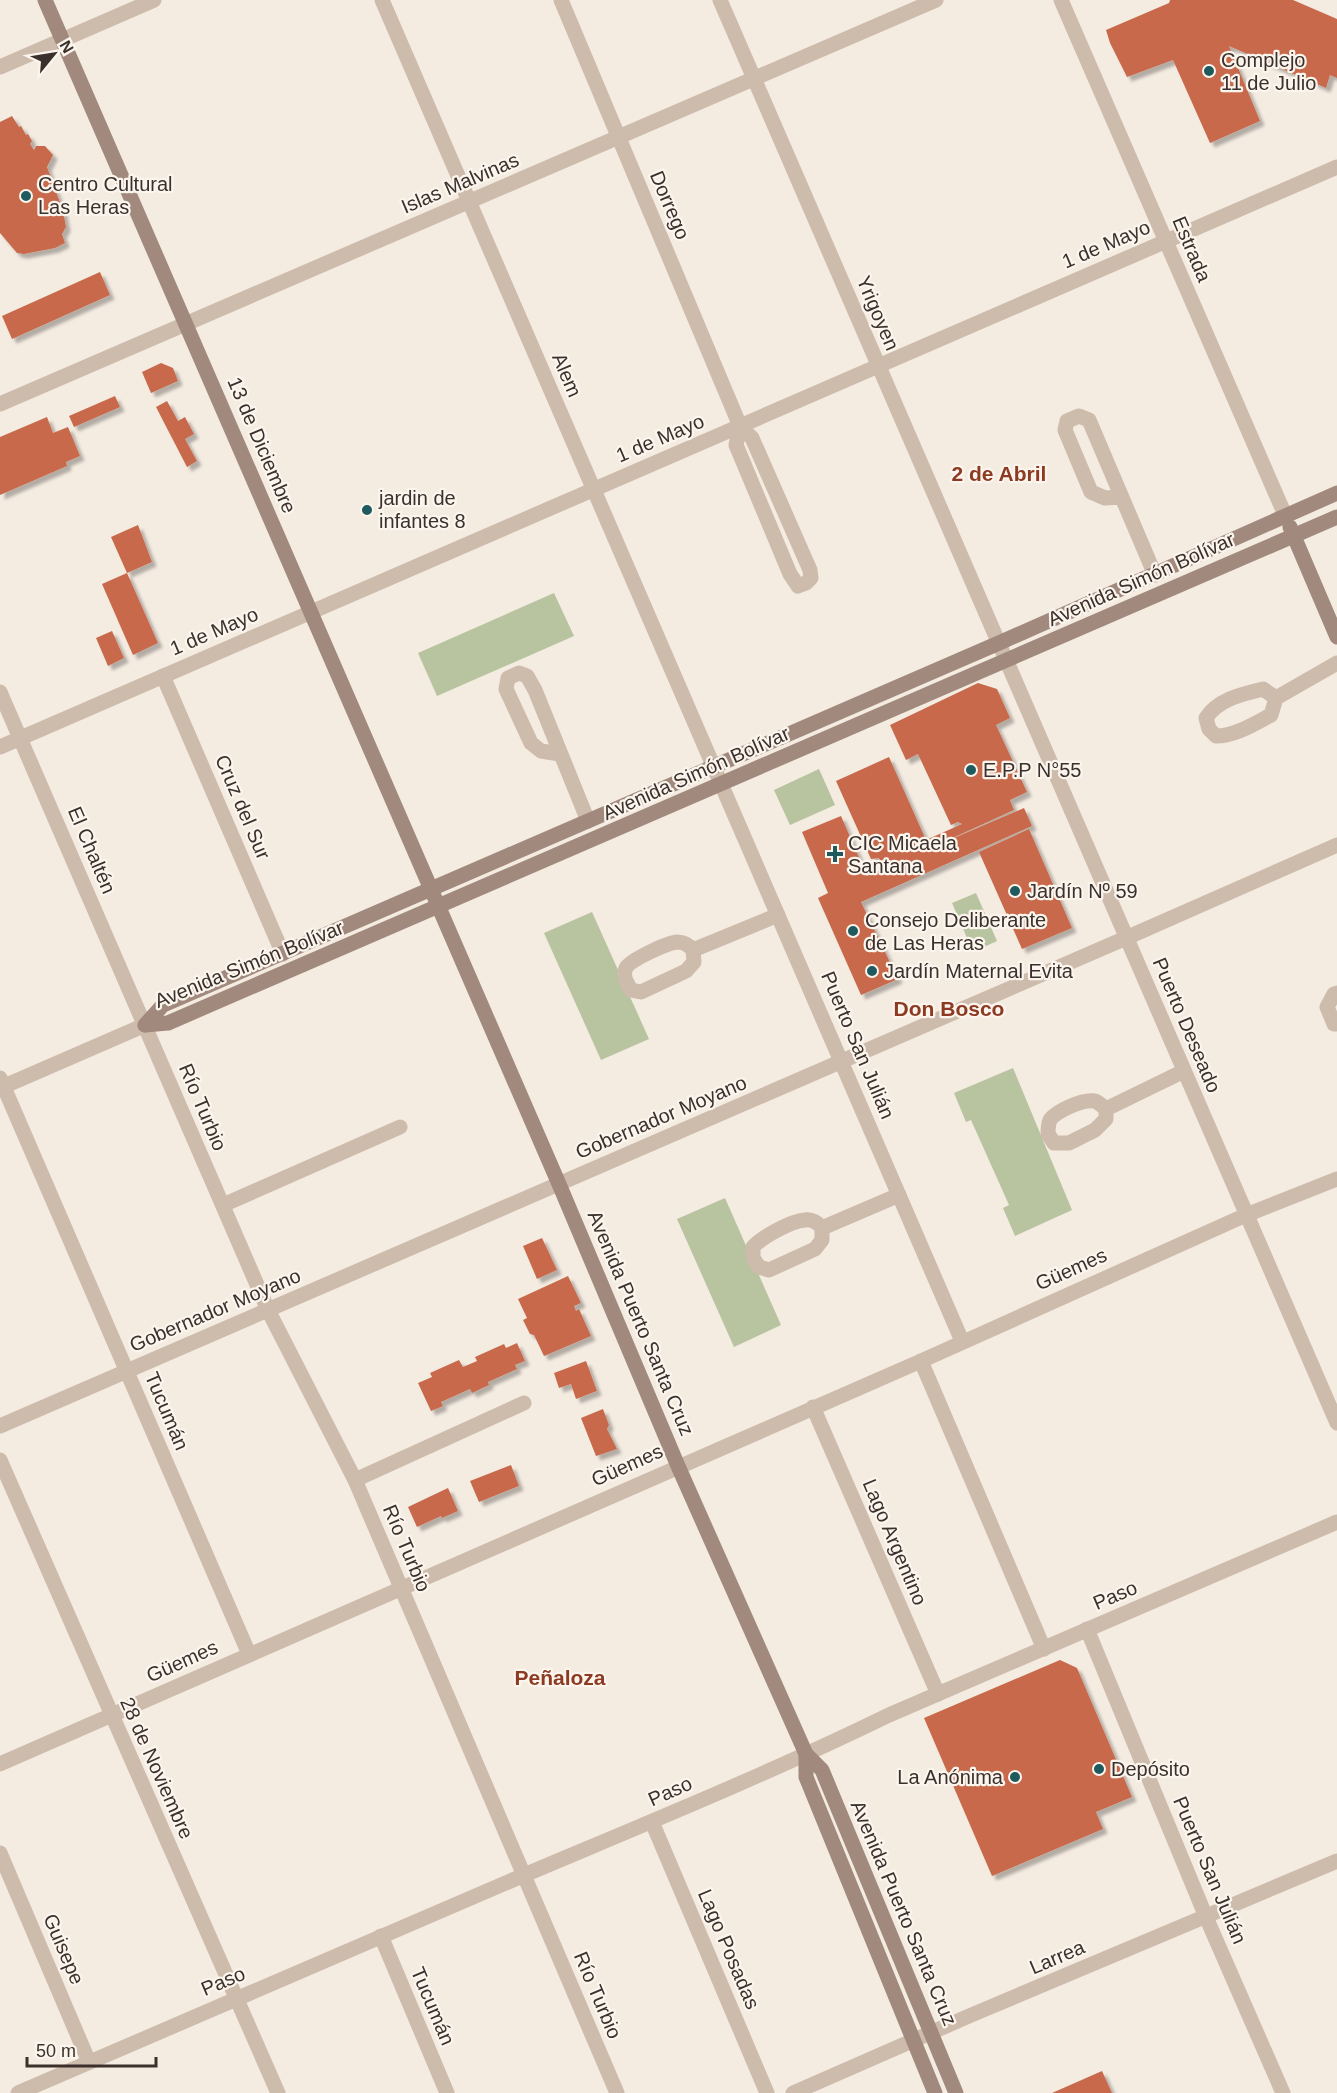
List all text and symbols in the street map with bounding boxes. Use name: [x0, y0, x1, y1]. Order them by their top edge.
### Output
north arrow: [24, 24, 84, 84]
text: N: [56, 37, 77, 56]
place label: Complejo 11 de Julio: [1221, 49, 1316, 94]
marker: Complejo 11 de Julio: [1202, 64, 1216, 78]
street label: Islas Malvinas: [398, 148, 522, 218]
street label: Dorrego: [646, 167, 694, 243]
place label: Centro Cultural Las Heras: [38, 173, 173, 218]
marker: Centro Cultural Las Heras: [19, 189, 33, 203]
street label: Estrada: [1168, 213, 1216, 286]
street label: 1 de Mayo: [1059, 216, 1153, 272]
street label: Yrigoyen: [852, 272, 904, 354]
street label: Alem: [548, 350, 586, 400]
street label: 13 de Diciembre: [223, 374, 301, 516]
street label: 1 de Mayo: [613, 410, 707, 466]
district label: 2 de Abril: [952, 462, 1046, 485]
place label: jardin de infantes 8: [378, 487, 466, 532]
marker: jardin de infantes 8: [360, 503, 374, 517]
street label: Avenida Simón Bolívar: [1044, 528, 1238, 630]
street label: 1 de Mayo: [167, 603, 261, 659]
street label: Avenida Simón Bolívar: [599, 722, 793, 824]
street label: Cruz del Sur: [211, 752, 275, 863]
place label: E.P.P N°55: [983, 759, 1081, 781]
marker: E.P.P N°55: [964, 763, 978, 777]
street label: El Chaltén: [64, 803, 120, 897]
place label: CIC Micaela Santana: [848, 832, 958, 877]
marker: CIC Micaela Santana: [826, 845, 844, 863]
place label: Jardín Nº 59: [1027, 880, 1138, 902]
marker: Jardín Nº 59: [1008, 884, 1022, 898]
place label: Consejo Deliberante de Las Heras: [865, 909, 1046, 954]
street label: Avenida Simón Bolívar: [151, 916, 347, 1012]
marker: Consejo Deliberante de Las Heras: [846, 924, 860, 938]
street label: Puerto Deseado: [1149, 954, 1225, 1096]
place label: Jardín Maternal Evita: [884, 960, 1074, 982]
marker: Jardín Maternal Evita: [865, 964, 879, 978]
street label: Puerto San Julián: [817, 968, 899, 1122]
district label: Don Bosco: [894, 997, 1004, 1020]
street label: Río Turbio: [175, 1060, 231, 1154]
street label: Gobernador Moyano: [572, 1071, 750, 1163]
street label: Avenida Puerto Santa Cruz: [584, 1207, 698, 1439]
street label: Güemes: [1032, 1244, 1110, 1294]
street label: Gobernador Moyano: [126, 1264, 304, 1356]
street label: Tucumán: [141, 1369, 193, 1453]
street label: Güemes: [588, 1440, 666, 1490]
street label: Lago Argentino: [859, 1476, 931, 1608]
street label: Río Turbio: [379, 1501, 435, 1595]
street label: Paso: [1090, 1576, 1140, 1614]
street label: Güemes: [143, 1636, 221, 1686]
district label: Peñaloza: [514, 1666, 606, 1689]
street label: 28 de Noviembre: [116, 1694, 198, 1842]
place label: Depósito: [1111, 1758, 1190, 1780]
marker: Depósito: [1092, 1762, 1106, 1776]
place label: La Anónima: [897, 1766, 1004, 1788]
marker: La Anónima: [1008, 1770, 1022, 1784]
street label: Paso: [645, 1772, 695, 1810]
street label: Puerto San Julián: [1169, 1793, 1251, 1947]
street label: Avenida Puerto Santa Cruz: [847, 1797, 961, 2029]
street label: Lago Posadas: [694, 1886, 764, 2012]
street label: Guisepe: [39, 1910, 89, 1988]
street label: Larrea: [1026, 1935, 1089, 1978]
street label: Río Turbio: [570, 1948, 626, 2042]
street label: Paso: [198, 1962, 248, 2000]
street label: Tucumán: [407, 1964, 459, 2048]
scale bar: [27, 2030, 156, 2068]
text: 50 m: [36, 2041, 76, 2061]

